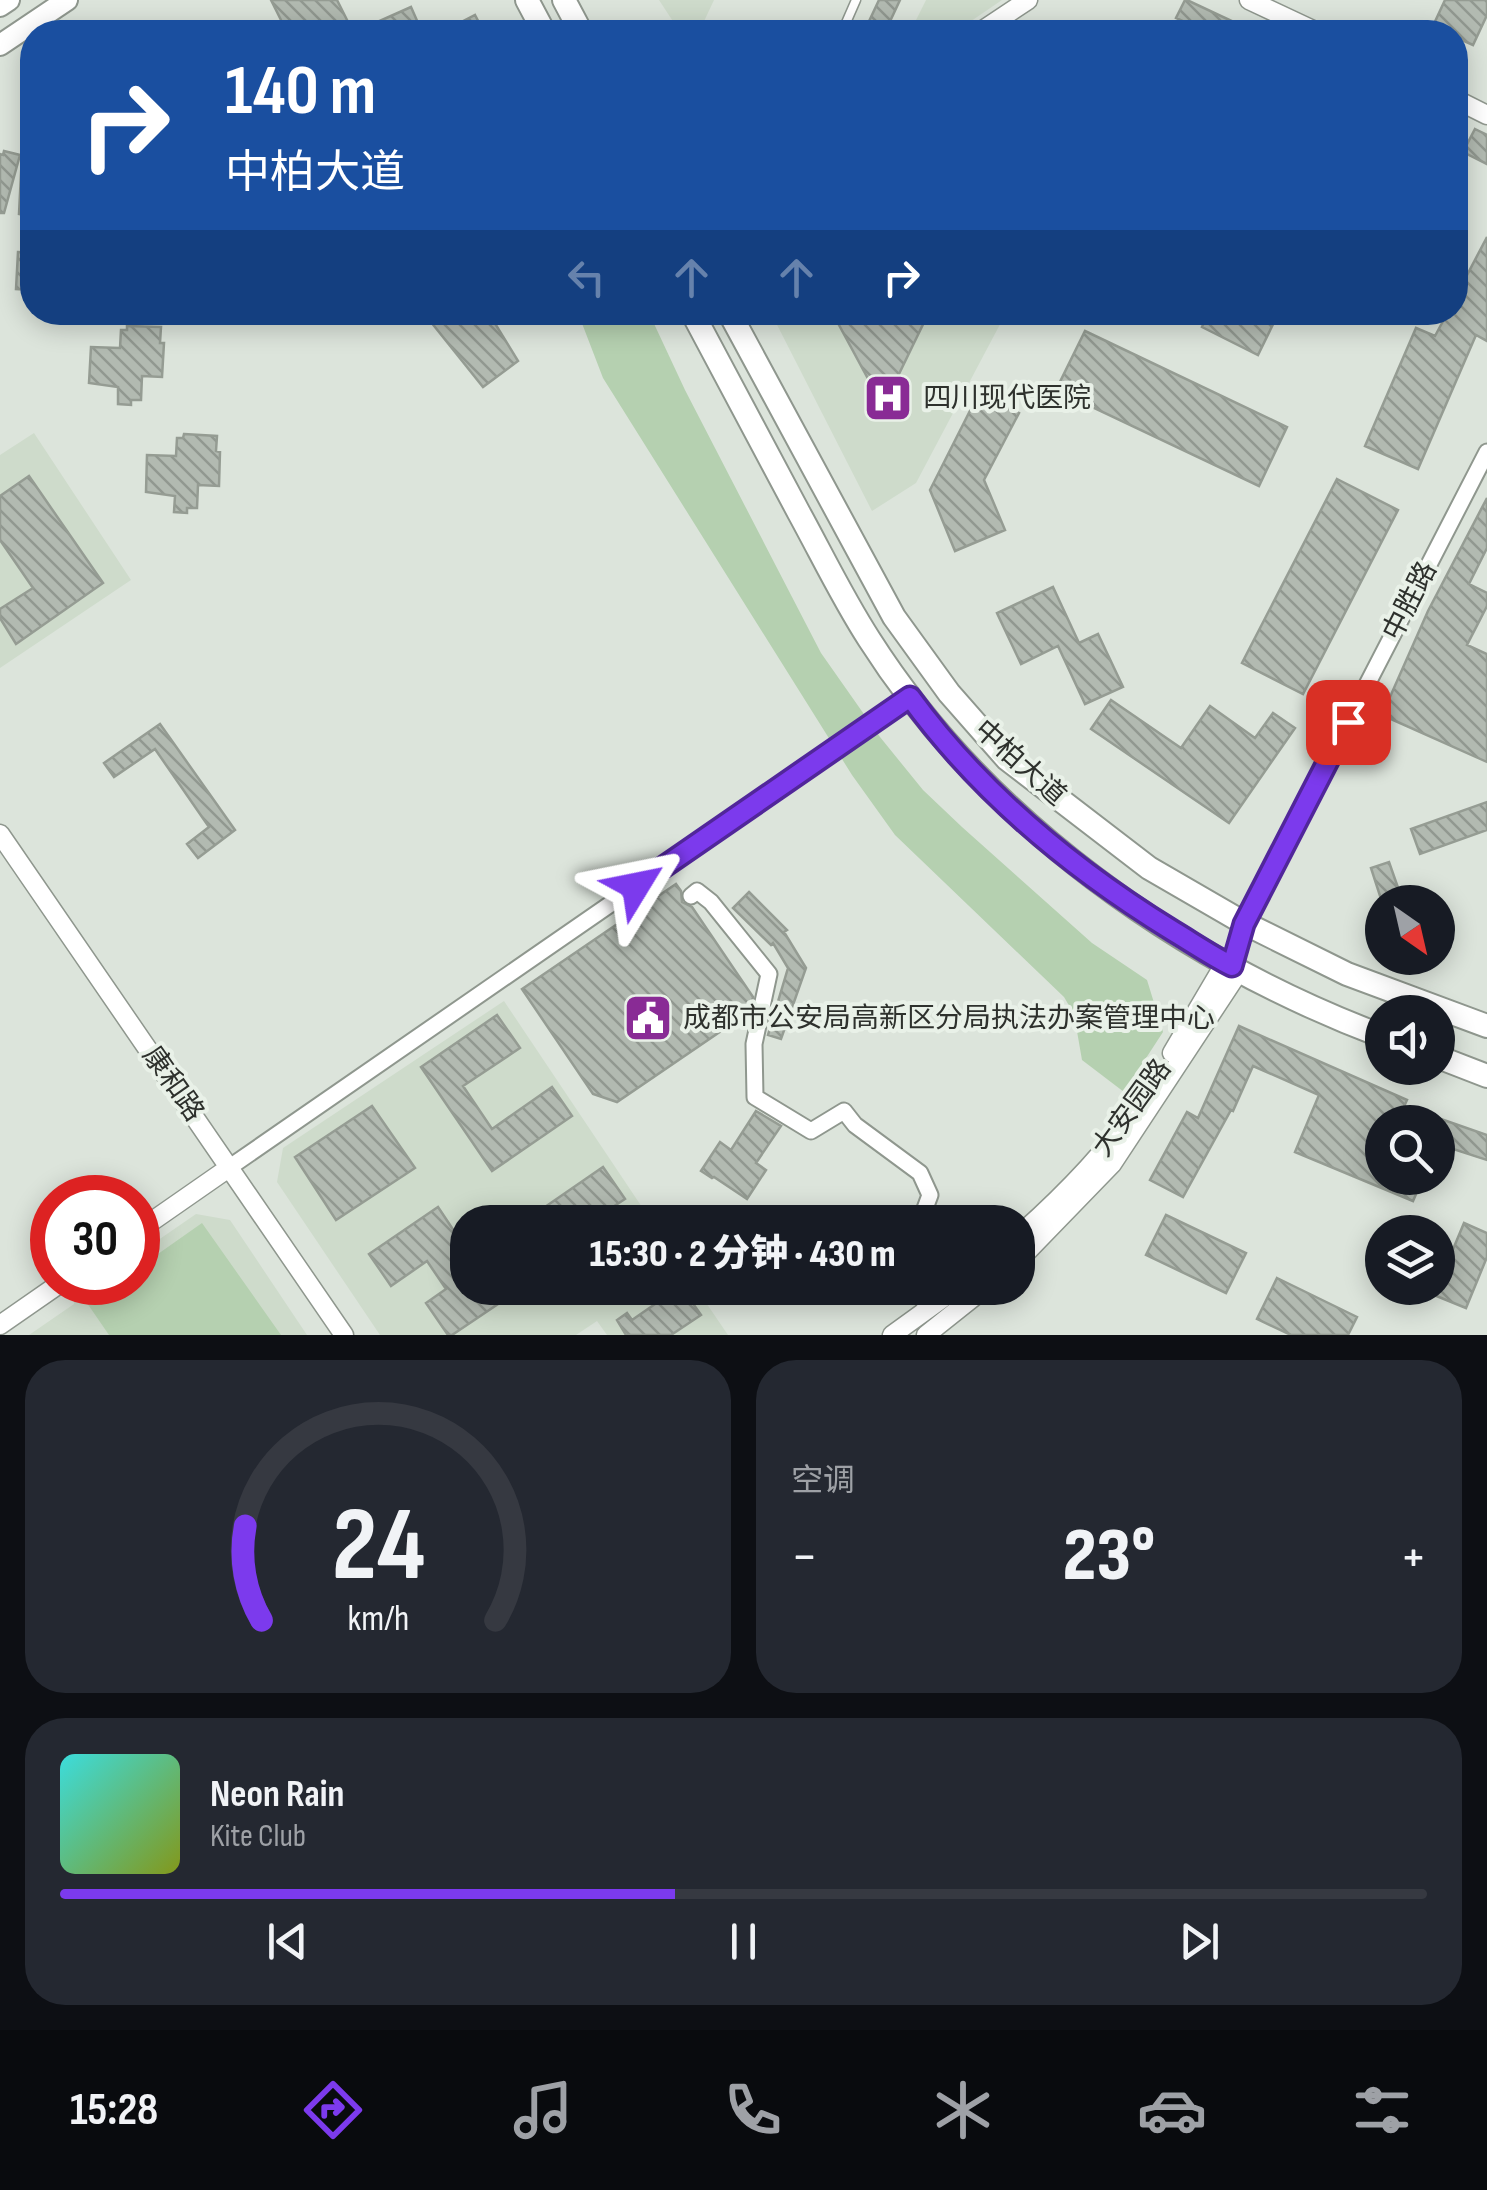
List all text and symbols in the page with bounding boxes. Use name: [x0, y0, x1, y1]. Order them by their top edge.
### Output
text: 140 m: [225, 50, 376, 134]
icon: right: [60, 60, 190, 190]
text: 中柏大道: [225, 146, 405, 201]
icon: left: [559, 250, 614, 305]
icon: ahead: [664, 250, 719, 305]
icon: ahead: [769, 250, 824, 305]
icon: right: [874, 250, 929, 305]
hospital icon: 四川现代医院: [862, 372, 914, 424]
place label: 四川现代医院: [923, 382, 1091, 415]
street label: 中胜路: [1376, 556, 1444, 646]
pin: [1306, 680, 1391, 765]
icon: arrive: [1321, 695, 1376, 750]
street label: 中柏大道: [967, 713, 1073, 813]
position arrow: [584, 834, 688, 938]
north arrow: [1365, 885, 1455, 975]
map controls: [1365, 885, 1455, 1305]
public building icon: 成都市公安局高新区分局执法办案管理中心: [622, 992, 674, 1044]
button: sound: [1365, 995, 1455, 1085]
place label: 成都市公安局高新区分局执法办案管理中心: [683, 1002, 1215, 1035]
street label: 康和路: [135, 1040, 211, 1128]
street label: 大安园路: [1086, 1053, 1178, 1163]
button: search: [1365, 1105, 1455, 1195]
speed limit sign: 30: [30, 1175, 160, 1305]
button: layers: [1365, 1215, 1455, 1305]
text: 15:30 · 2 分钟 · 430 m: [589, 1232, 896, 1277]
text: 空调: [791, 1462, 855, 1501]
text: 24: [331, 1484, 425, 1609]
text: 23°: [1063, 1511, 1155, 1602]
text: −: [791, 1524, 818, 1591]
text: +: [1400, 1524, 1427, 1591]
text: km/h: [347, 1598, 409, 1641]
text: Neon Rain: [210, 1772, 344, 1817]
text: Kite Club: [210, 1817, 306, 1856]
icon: previous: [260, 1914, 315, 1969]
icon: pause: [716, 1914, 771, 1969]
icon: next: [1172, 1914, 1227, 1969]
icon: directions: [298, 2075, 368, 2145]
icon: music: [508, 2075, 578, 2145]
icon: phone: [718, 2075, 788, 2145]
icon: climate: [928, 2075, 998, 2145]
icon: car: [1137, 2075, 1207, 2145]
icon: filters: [1347, 2075, 1417, 2145]
text: 15:28: [70, 2083, 158, 2138]

